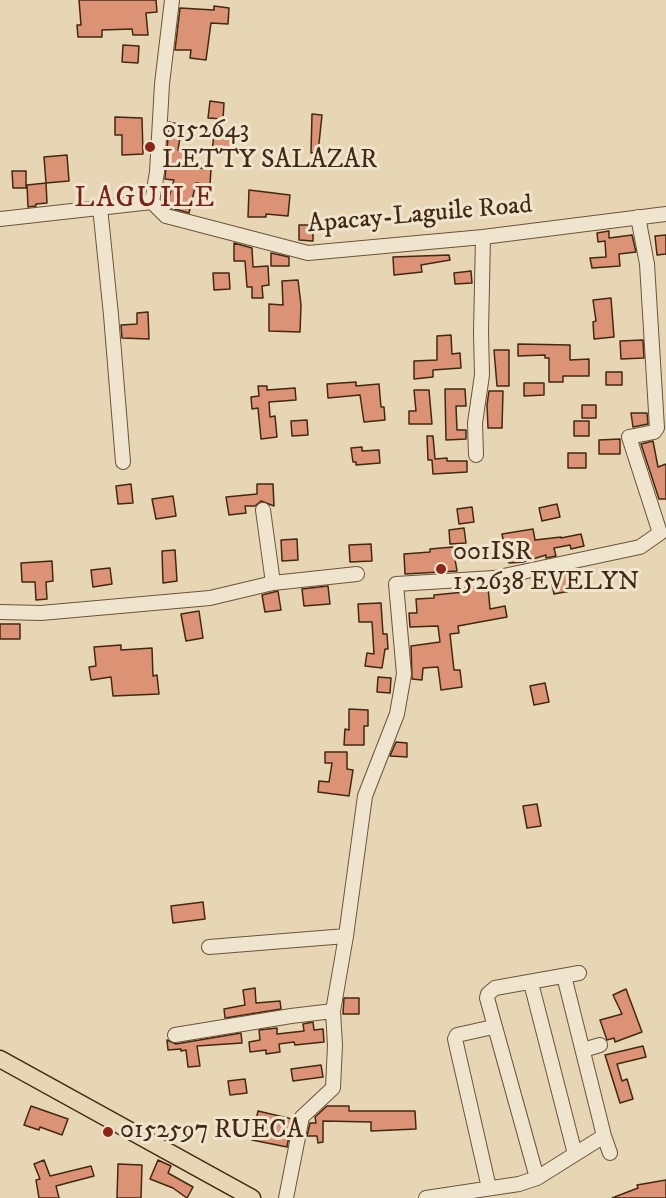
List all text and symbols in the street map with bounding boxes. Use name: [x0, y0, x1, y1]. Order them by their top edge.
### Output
place label: 0152643 LETTY SALAZAR: [162, 116, 377, 178]
marker: 0152643 LETTY SALAZAR: [143, 140, 157, 154]
district label: LAGUILE: [74, 183, 216, 217]
street label: Apacay-Laguile Road: [306, 191, 534, 241]
place label: 001ISR 152638 EVELYN: [453, 538, 639, 600]
marker: 001ISR 152638 EVELYN: [434, 562, 448, 576]
place label: 0152597 RUECA: [120, 1116, 303, 1148]
marker: 0152597 RUECA: [101, 1125, 115, 1139]

